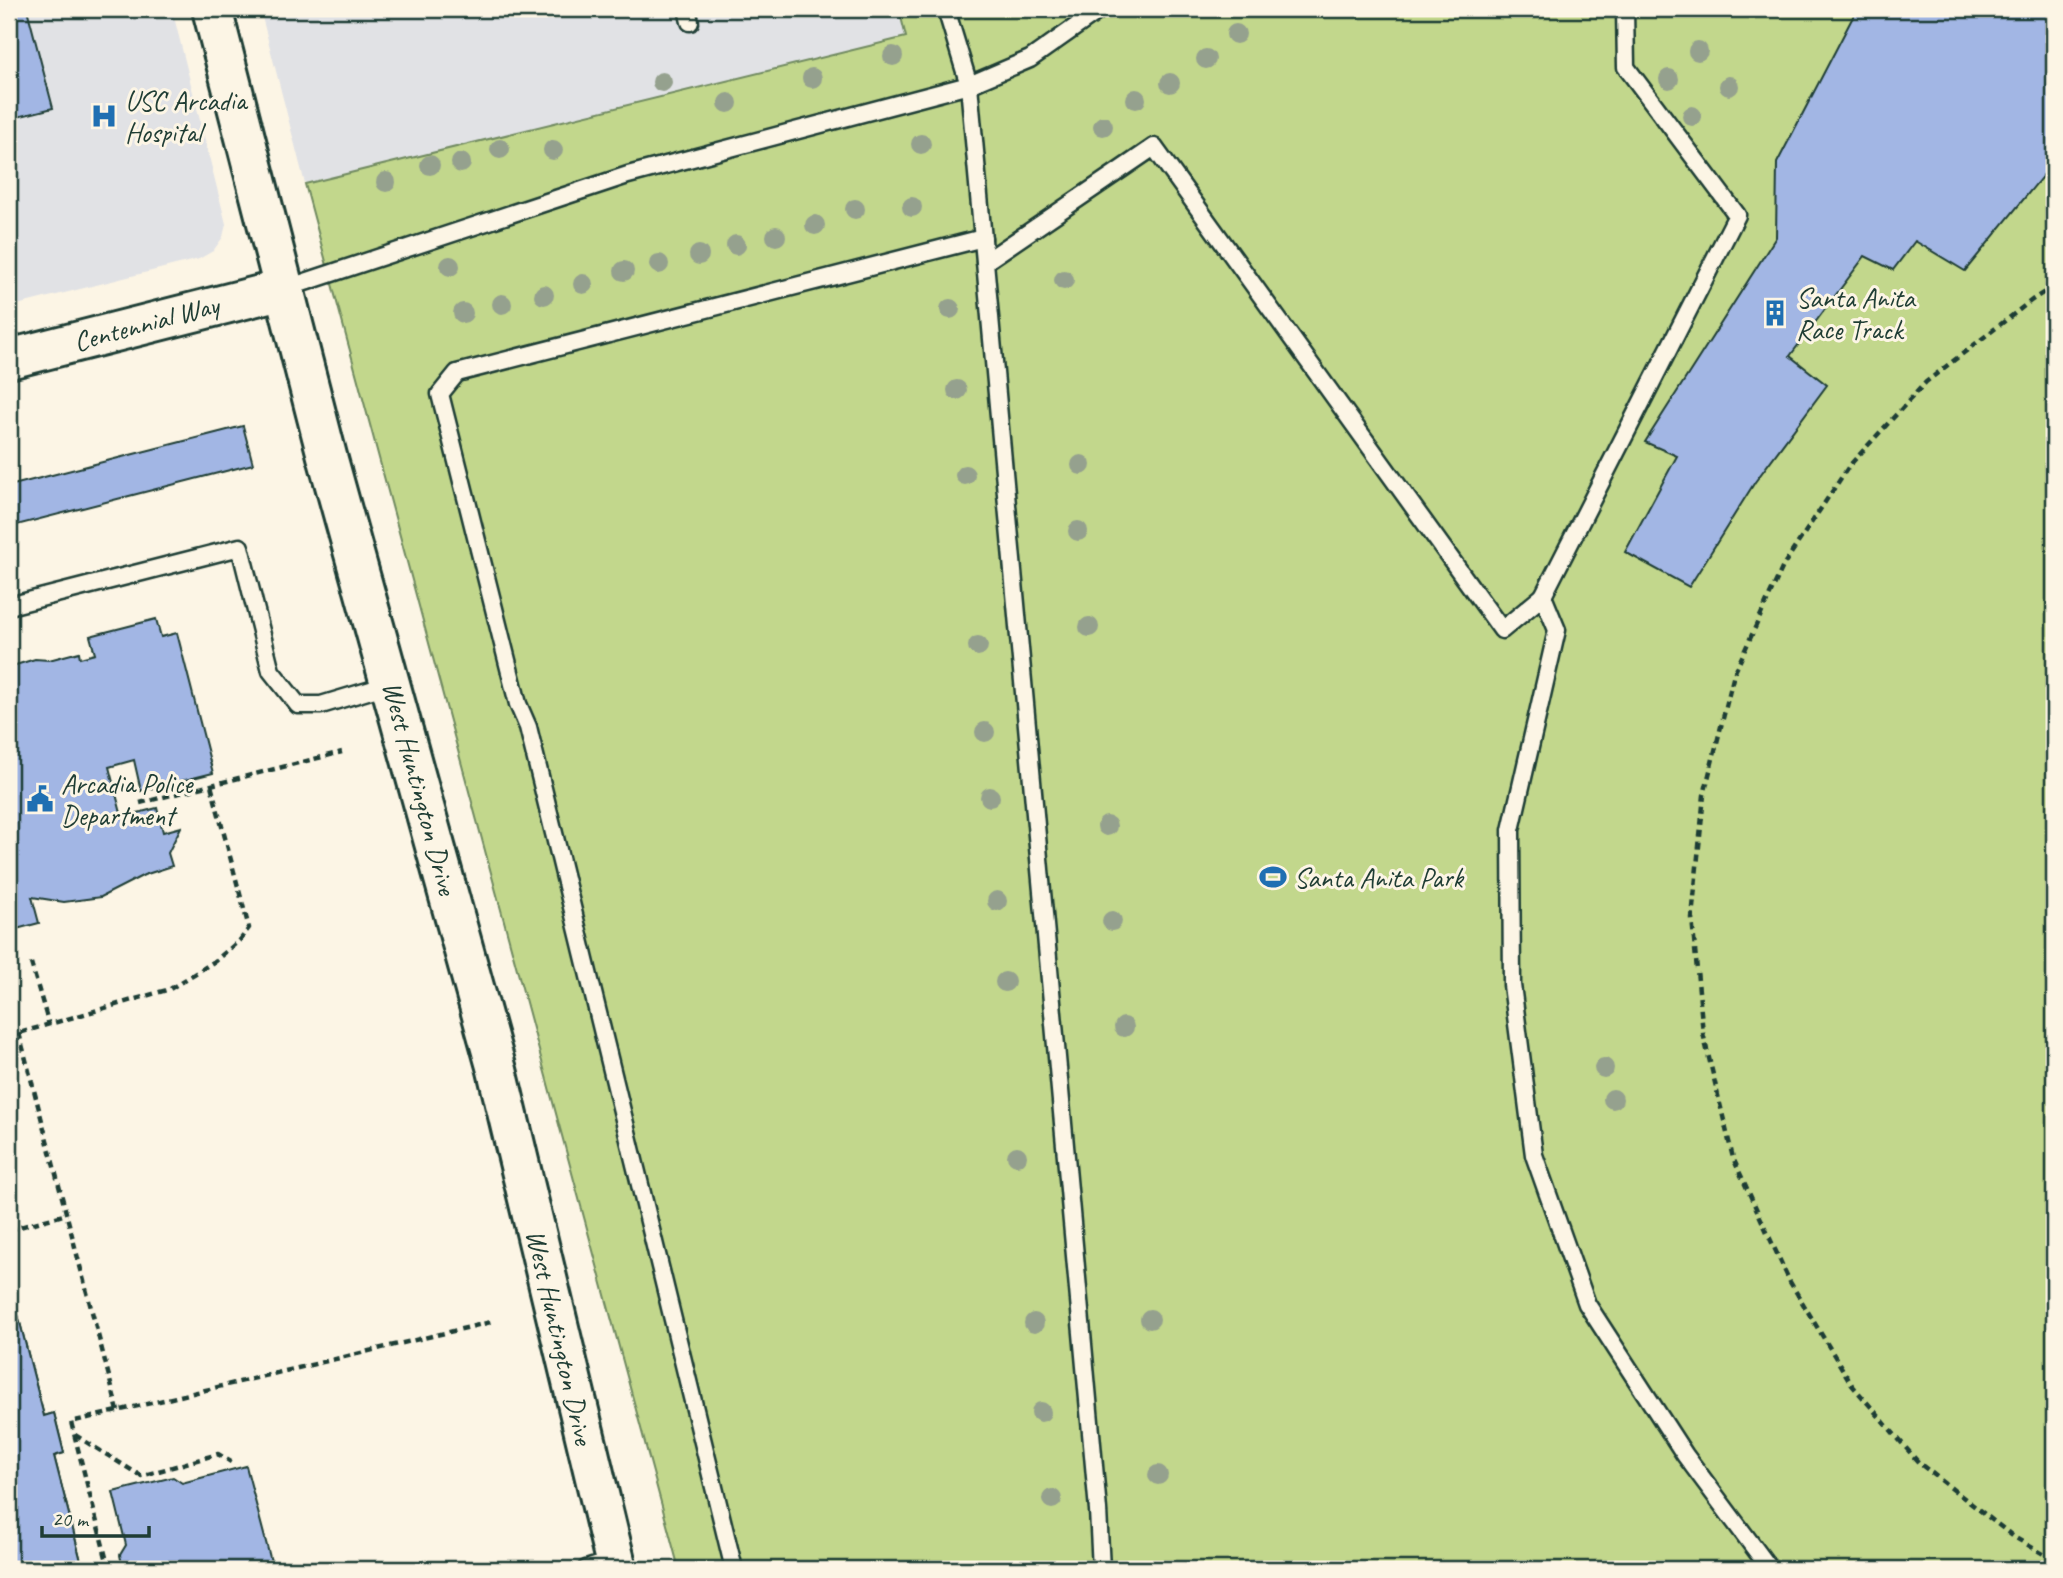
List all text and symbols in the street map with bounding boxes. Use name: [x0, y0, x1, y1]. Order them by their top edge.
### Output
place label: USC Arcadia Hospital: [125, 83, 249, 150]
hospital icon: USC Arcadia Hospital: [89, 101, 119, 131]
place label: Santa Anita Race Track: [1796, 280, 1917, 347]
street label: Centennial Way: [70, 286, 225, 359]
building icon: Santa Anita Race Track: [1760, 298, 1790, 328]
street label: West Huntington Drive: [375, 678, 466, 900]
place label: Arcadia Police Department: [61, 766, 194, 833]
public building icon: Arcadia Police Department: [25, 784, 55, 814]
place label: Santa Anita Park: [1294, 860, 1465, 895]
sports icon: Santa Anita Park: [1258, 862, 1288, 892]
street label: West Huntington Drive: [518, 1226, 602, 1450]
scale bar: [42, 1494, 149, 1538]
text: 20 m: [52, 1506, 90, 1532]

